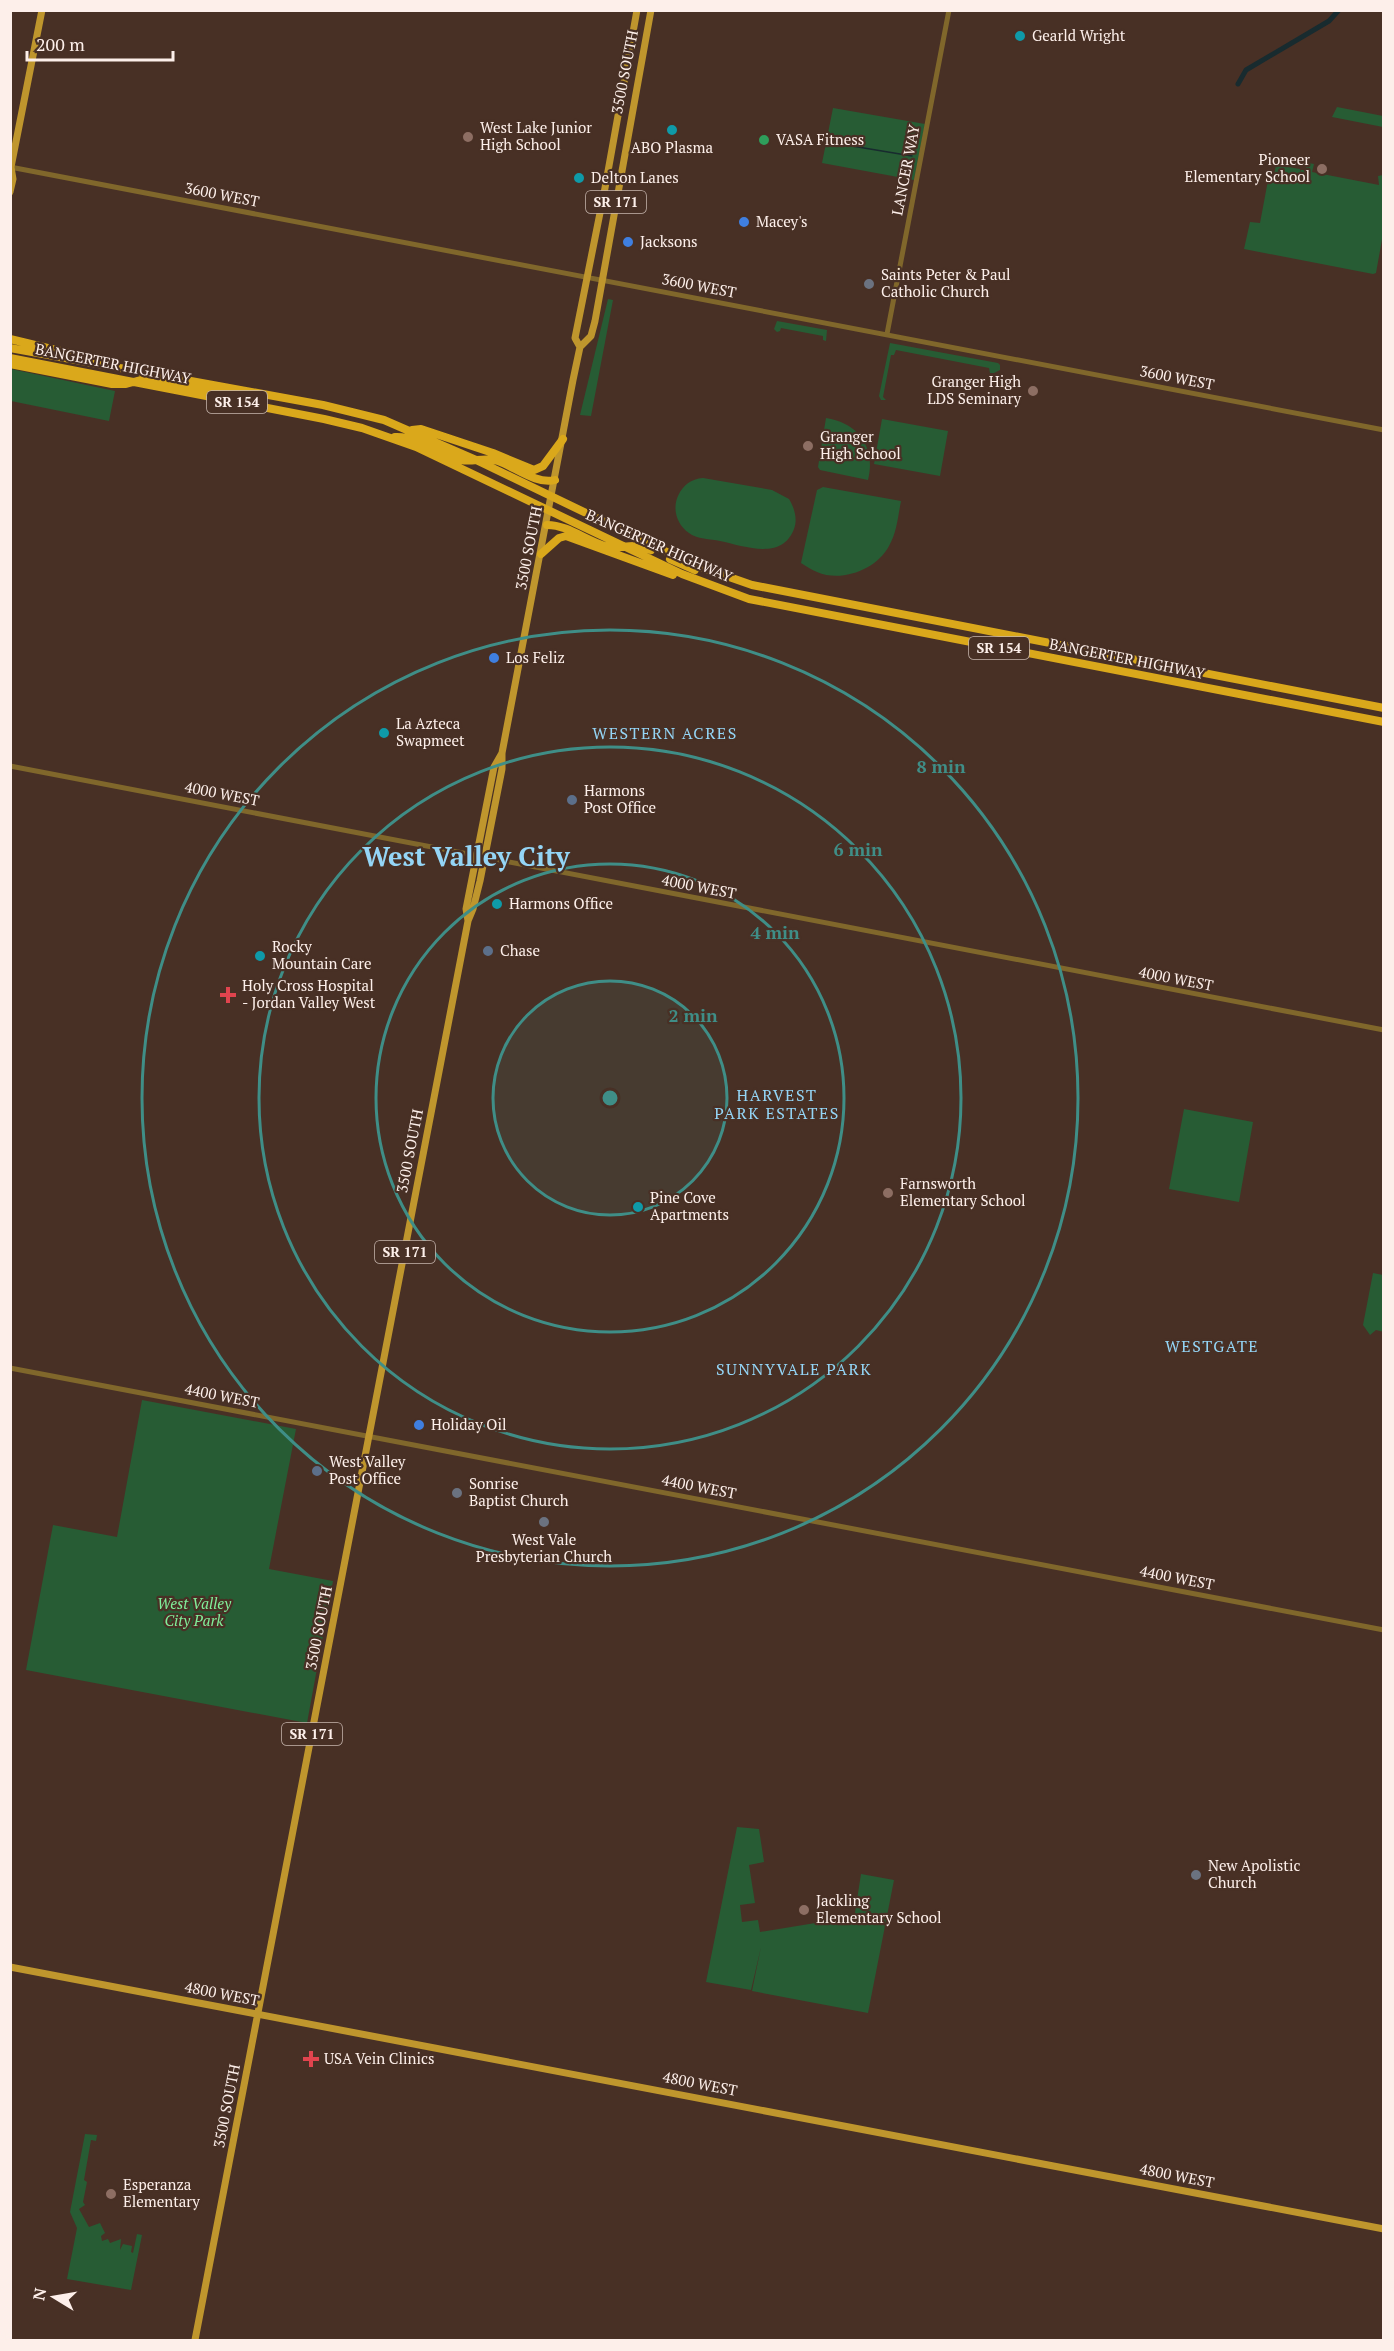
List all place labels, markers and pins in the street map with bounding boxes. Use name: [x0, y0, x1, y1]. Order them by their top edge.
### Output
place label: Gearld Wright: [1032, 25, 1126, 45]
marker: Gearld Wright: [1013, 29, 1027, 43]
place label: West Lake Junior High School: [480, 117, 592, 154]
marker: ABO Plasma: [665, 123, 679, 137]
place label: VASA Fitness: [776, 129, 864, 149]
marker: West Lake Junior High School: [461, 130, 475, 144]
marker: VASA Fitness: [757, 133, 771, 147]
place label: ABO Plasma: [631, 137, 714, 157]
place label: Pioneer Elementary School: [1184, 149, 1310, 186]
marker: Pioneer Elementary School: [1315, 162, 1329, 176]
place label: Delton Lanes: [591, 167, 679, 187]
marker: Delton Lanes: [572, 171, 586, 185]
place label: Macey's: [756, 211, 808, 231]
marker: Macey's: [737, 215, 751, 229]
place label: Jacksons: [640, 231, 698, 251]
marker: Jacksons: [621, 235, 635, 249]
place label: Saints Peter & Paul Catholic Church: [881, 264, 1011, 301]
marker: Saints Peter & Paul Catholic Church: [862, 277, 876, 291]
place label: Granger High LDS Seminary: [927, 371, 1021, 408]
marker: Granger High LDS Seminary: [1026, 384, 1040, 398]
place label: Granger High School: [820, 426, 901, 463]
marker: Granger High School: [801, 439, 815, 453]
place label: Los Feliz: [506, 647, 565, 667]
marker: Los Feliz: [487, 651, 501, 665]
place label: La Azteca Swapmeet: [396, 713, 465, 750]
marker: La Azteca Swapmeet: [377, 726, 391, 740]
place label: Harmons Post Office: [584, 780, 656, 817]
marker: Harmons Post Office: [565, 793, 579, 807]
place label: Harmons Office: [509, 893, 613, 913]
marker: Harmons Office: [490, 897, 504, 911]
place label: Rocky Mountain Care: [272, 936, 372, 973]
place label: Chase: [500, 940, 540, 960]
marker: Chase: [481, 944, 495, 958]
marker: Rocky Mountain Care: [253, 949, 267, 963]
place label: Holy Cross Hospital - Jordan Valley West: [242, 975, 376, 1012]
marker: Holy Cross Hospital - Jordan Valley West: [219, 986, 237, 1004]
centre of rings: [600, 1088, 620, 1108]
place label: Farnsworth Elementary School: [900, 1173, 1026, 1210]
marker: Farnsworth Elementary School: [881, 1186, 895, 1200]
place label: Pine Cove Apartments: [650, 1187, 729, 1224]
marker: Pine Cove Apartments: [631, 1200, 645, 1214]
place label: Holiday Oil: [431, 1414, 507, 1434]
marker: Holiday Oil: [412, 1418, 426, 1432]
place label: West Valley Post Office: [329, 1451, 406, 1488]
marker: West Valley Post Office: [310, 1464, 324, 1478]
place label: Sonrise Baptist Church: [469, 1473, 569, 1510]
marker: Sonrise Baptist Church: [450, 1486, 464, 1500]
marker: West Vale Presbyterian Church: [537, 1515, 551, 1529]
place label: West Vale Presbyterian Church: [476, 1529, 612, 1566]
place label: New Apolistic Church: [1208, 1855, 1300, 1892]
marker: New Apolistic Church: [1189, 1868, 1203, 1882]
place label: Jackling Elementary School: [816, 1890, 942, 1927]
marker: Jackling Elementary School: [797, 1903, 811, 1917]
place label: USA Vein Clinics: [324, 2048, 434, 2068]
marker: USA Vein Clinics: [302, 2050, 320, 2068]
place label: Esperanza Elementary: [123, 2174, 200, 2211]
marker: Esperanza Elementary: [104, 2187, 118, 2201]

